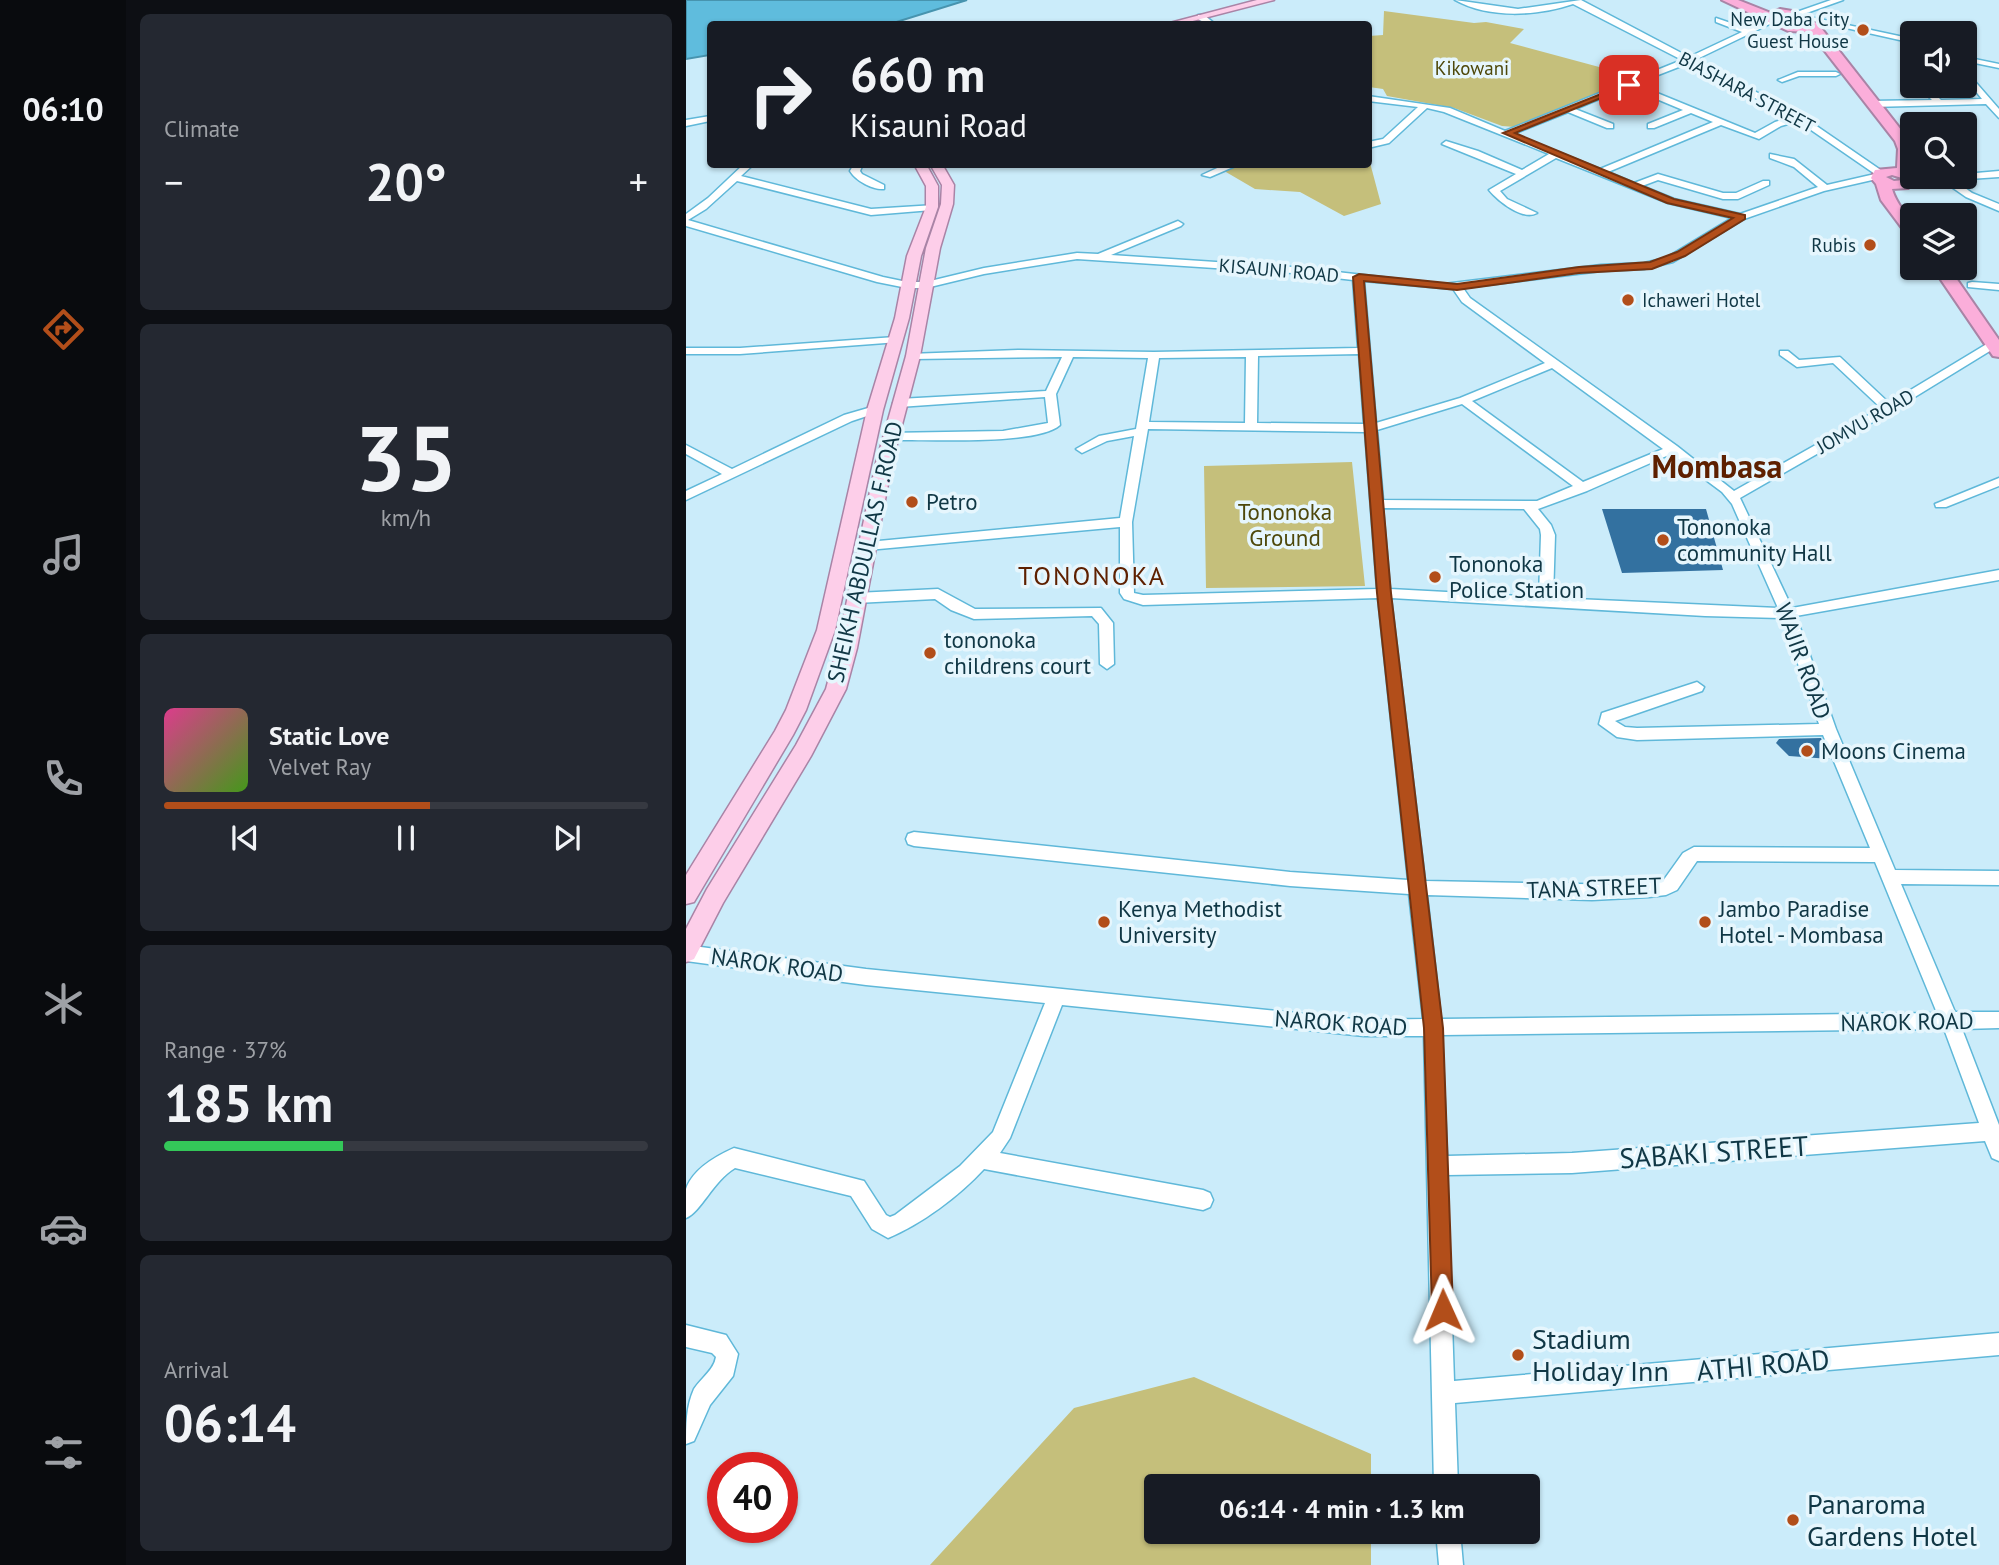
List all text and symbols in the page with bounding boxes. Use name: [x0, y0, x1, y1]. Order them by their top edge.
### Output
place label: New Daba City Guest House: [1730, 7, 1849, 53]
map controls: [1900, 21, 1977, 280]
button: sound: [1900, 21, 1977, 98]
marker: New Daba City Guest House: [1855, 22, 1871, 38]
text: 660 m: [850, 42, 985, 106]
street label: BIASHARA STREET: [1675, 46, 1820, 138]
icon: right: [735, 49, 826, 140]
pin: [1599, 55, 1659, 115]
park label: Kikowani: [1435, 56, 1509, 80]
icon: arrive: [1610, 66, 1648, 104]
text: 06:10: [22, 88, 104, 130]
text: Kisauni Road: [850, 104, 1027, 146]
button: search: [1900, 112, 1977, 189]
text: Climate: [164, 114, 239, 143]
text: 20°: [365, 148, 447, 215]
text: −: [164, 157, 183, 206]
text: +: [629, 157, 648, 206]
button: layers: [1900, 203, 1977, 280]
place label: Rubis: [1811, 233, 1856, 257]
marker: Rubis: [1862, 237, 1878, 253]
street label: KISAUNI ROAD: [1218, 253, 1340, 287]
place label: Ichaweri Hotel: [1642, 288, 1761, 312]
marker: Ichaweri Hotel: [1620, 292, 1636, 308]
icon: directions: [39, 305, 88, 354]
street label: JOMVU ROAD: [1811, 384, 1918, 459]
text: 35: [354, 398, 458, 516]
street label: SHEIKH ABDULLAS F.ROAD: [820, 418, 909, 685]
district label: Mombasa: [1652, 445, 1782, 487]
place label: Petro: [926, 487, 978, 516]
marker: Petro: [904, 494, 920, 510]
park label: Tononoka Ground: [1238, 497, 1332, 552]
text: km/h: [381, 503, 431, 532]
place label: Tononoka community Hall: [1677, 512, 1832, 567]
icon: music: [39, 530, 88, 579]
marker: Tononoka community Hall: [1655, 532, 1671, 548]
place label: Tononoka Police Station: [1449, 549, 1584, 604]
district label: TONONOKA: [1018, 559, 1166, 592]
marker: Tononoka Police Station: [1427, 569, 1443, 585]
street label: WAJIR ROAD: [1769, 599, 1838, 723]
place label: tononoka childrens court: [944, 625, 1091, 680]
marker: tononoka childrens court: [922, 645, 938, 661]
text: Static Love: [269, 719, 390, 752]
place label: Moons Cinema: [1821, 736, 1966, 765]
marker: Moons Cinema: [1799, 743, 1815, 759]
text: Velvet Ray: [269, 752, 371, 781]
icon: phone: [39, 754, 88, 803]
icon: previous: [226, 819, 264, 857]
icon: pause: [387, 819, 425, 857]
icon: next: [548, 819, 586, 857]
street label: TANA STREET: [1526, 871, 1662, 904]
place label: Kenya Methodist University: [1118, 894, 1282, 949]
place label: Jambo Paradise Hotel - Mombasa: [1718, 894, 1884, 949]
marker: Kenya Methodist University: [1096, 914, 1112, 930]
marker: Jambo Paradise Hotel - Mombasa: [1697, 914, 1713, 930]
street label: NAROK ROAD: [709, 941, 845, 988]
icon: climate: [39, 979, 88, 1028]
street label: NAROK ROAD: [1274, 1003, 1408, 1042]
street label: NAROK ROAD: [1840, 1006, 1974, 1037]
text: Range · 37%: [164, 1035, 287, 1064]
text: 185 km: [164, 1069, 333, 1136]
street label: SABAKI STREET: [1618, 1126, 1810, 1177]
icon: car: [39, 1204, 88, 1253]
position arrow: [1406, 1273, 1480, 1347]
place label: Stadium Holiday Inn: [1532, 1320, 1669, 1389]
street label: ATHI ROAD: [1695, 1340, 1831, 1389]
marker: Stadium Holiday Inn: [1510, 1347, 1526, 1363]
text: Arrival: [164, 1355, 228, 1384]
text: 06:14: [164, 1389, 296, 1456]
icon: filters: [39, 1428, 88, 1477]
speed limit sign: 40: [707, 1452, 798, 1543]
place label: Panaroma Gardens Hotel: [1807, 1485, 1977, 1554]
text: 06:14 · 4 min · 1.3 km: [1220, 1492, 1465, 1525]
marker: Panaroma Gardens Hotel: [1785, 1512, 1801, 1528]

